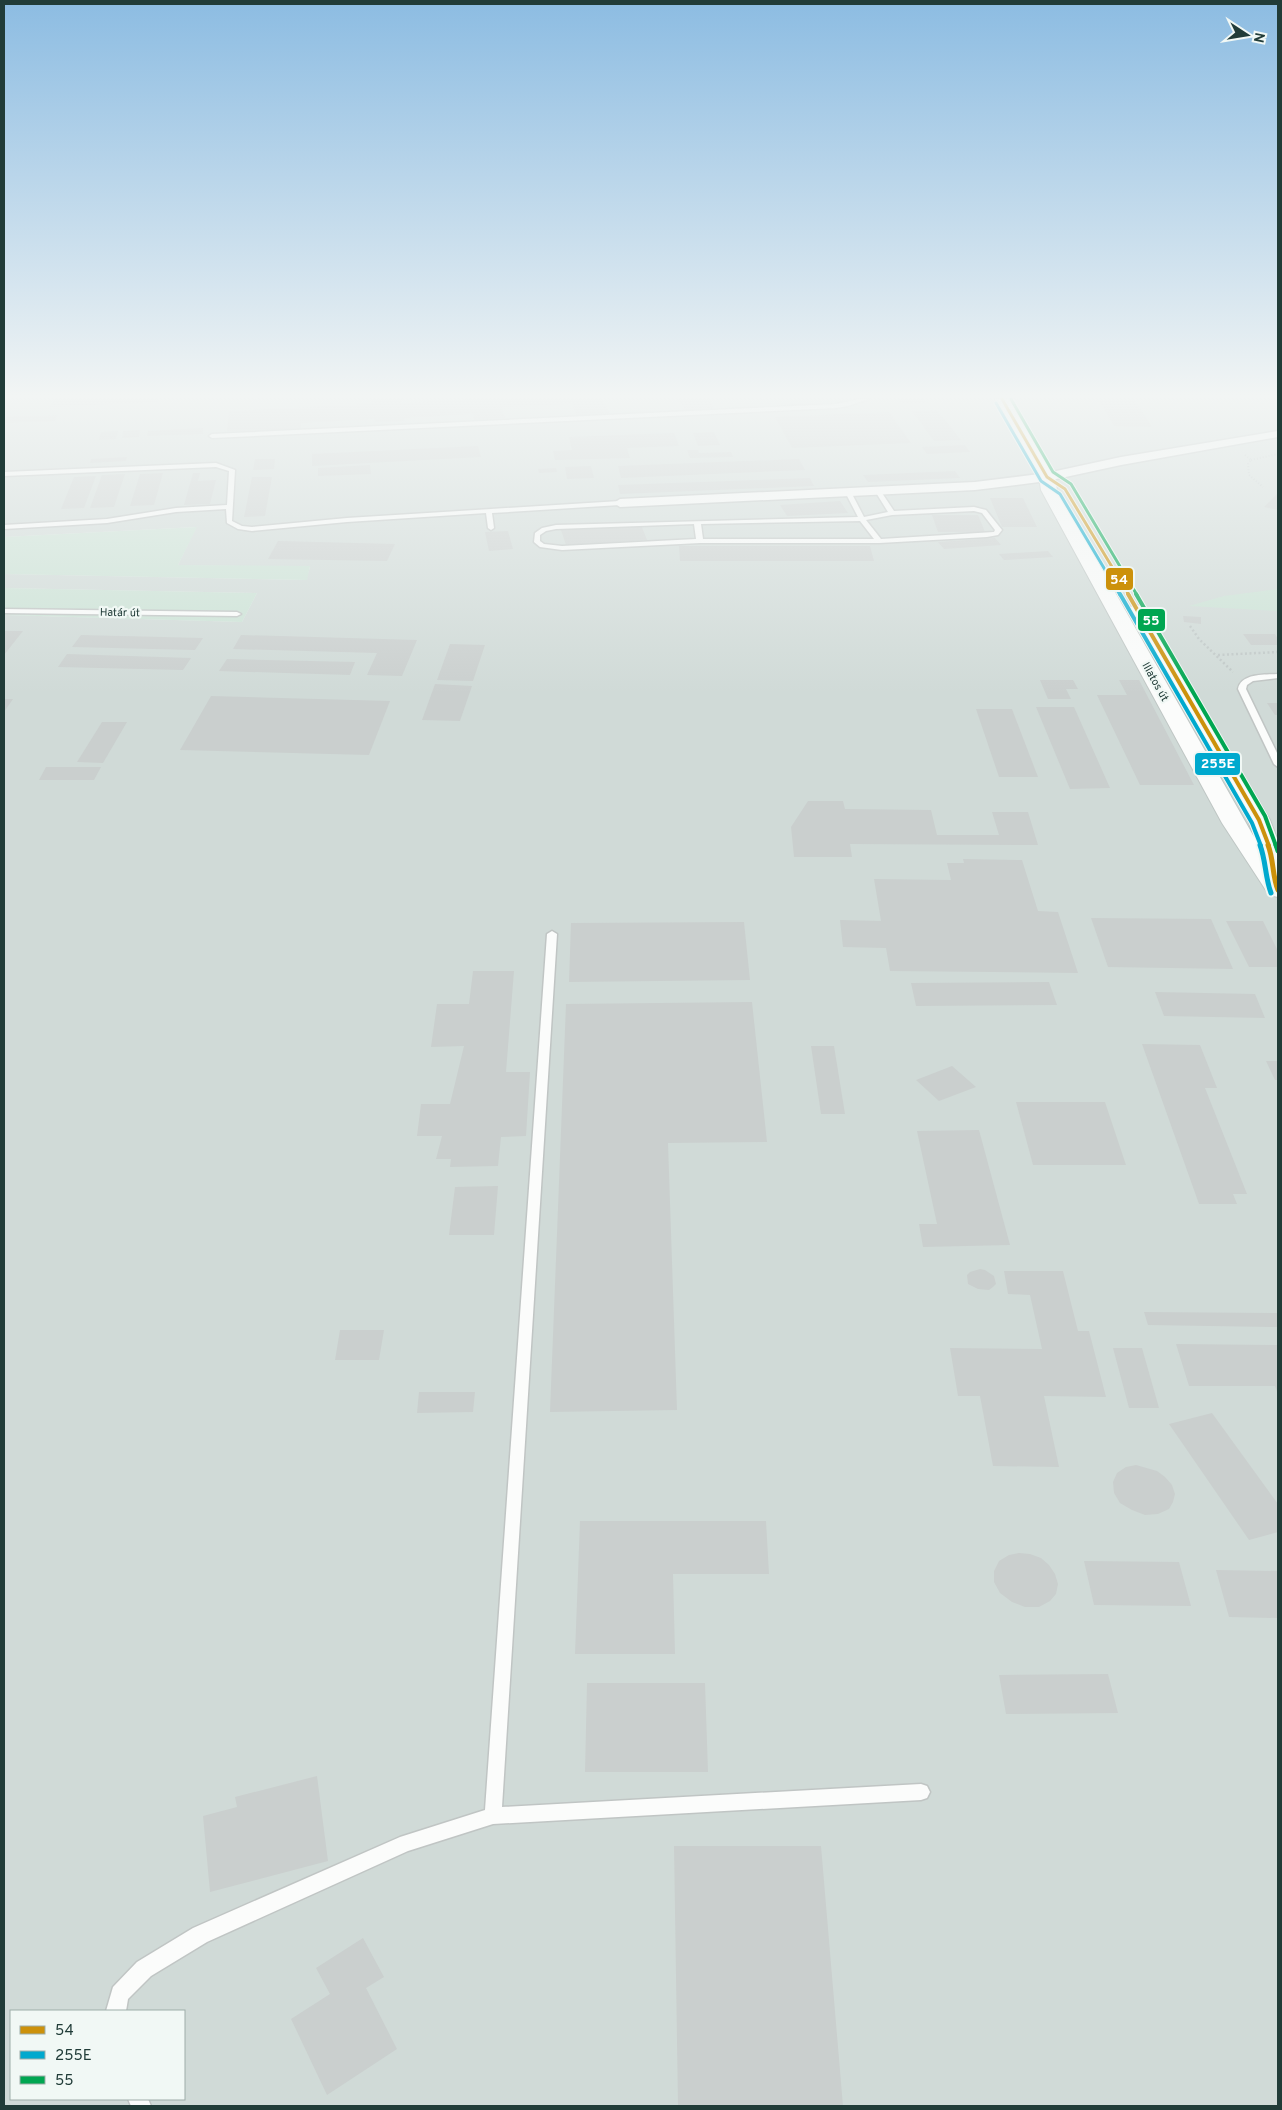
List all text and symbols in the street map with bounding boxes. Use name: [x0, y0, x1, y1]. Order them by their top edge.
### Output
north arrow: [1222, 10, 1272, 60]
text: N: [1249, 31, 1268, 44]
line badge: 54: [1105, 567, 1134, 591]
text: 54: [1110, 572, 1128, 589]
street label: Határ út: [100, 606, 140, 620]
line badge: 55: [1137, 608, 1166, 632]
text: 55: [1142, 613, 1160, 630]
street label: Illatos út: [1139, 660, 1171, 704]
line badge: 255E: [1194, 752, 1241, 776]
text: 255E: [1201, 756, 1235, 773]
legend: [10, 2010, 185, 2100]
text: 54: [55, 2022, 74, 2041]
text: 255E: [55, 2047, 92, 2066]
text: 55: [55, 2072, 74, 2091]

